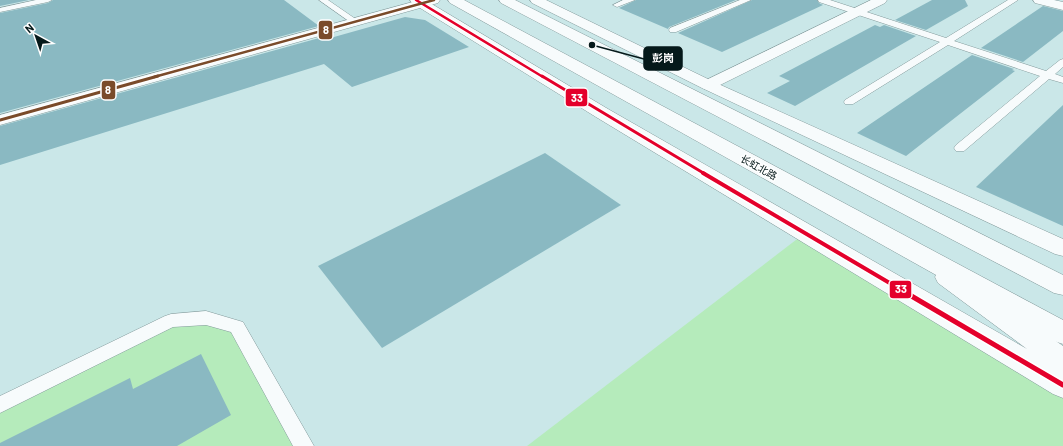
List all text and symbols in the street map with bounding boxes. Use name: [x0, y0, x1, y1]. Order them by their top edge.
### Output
north arrow: [16, 16, 56, 56]
line badge: 8: [318, 20, 333, 40]
text: N: [22, 21, 36, 35]
text: 8: [323, 23, 329, 36]
callout: 彭岗: [644, 47, 682, 70]
text: 彭岗: [652, 51, 674, 64]
line badge: 8: [101, 80, 116, 100]
text: 8: [105, 83, 111, 96]
line badge: 33: [565, 88, 588, 107]
text: 33: [571, 91, 583, 104]
street label: 长虹北路: [739, 152, 779, 182]
line badge: 33: [889, 280, 912, 299]
text: 33: [895, 282, 907, 295]

